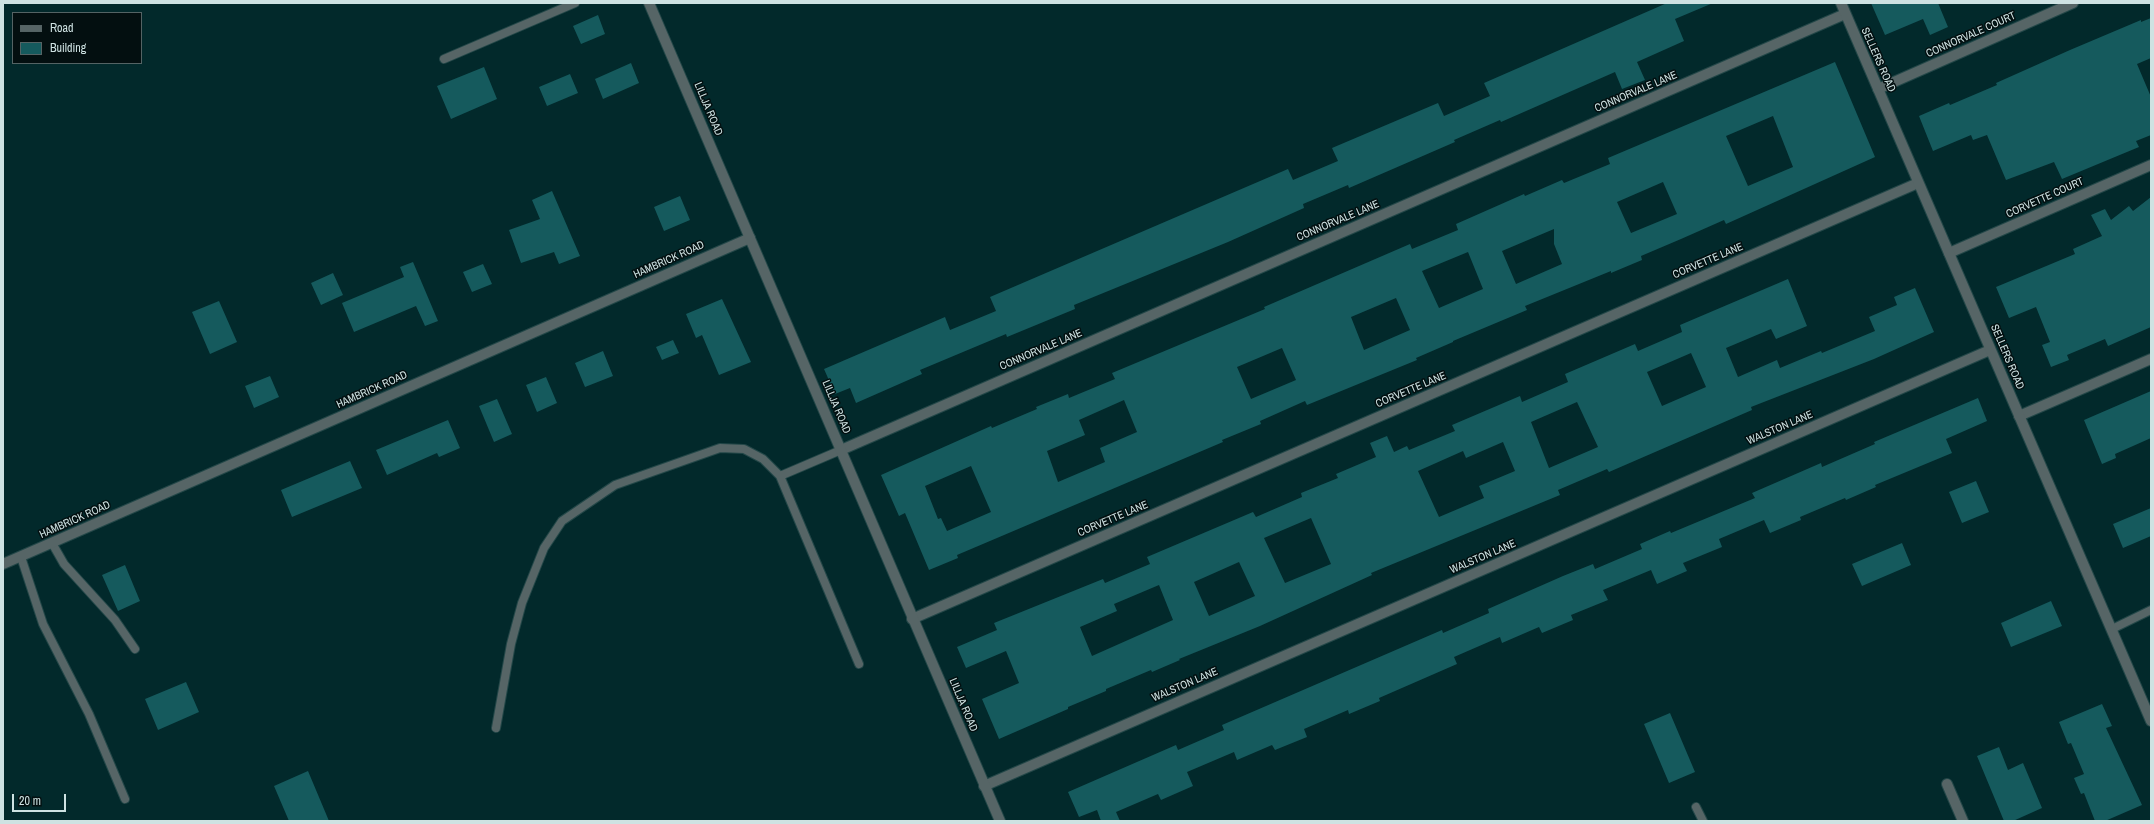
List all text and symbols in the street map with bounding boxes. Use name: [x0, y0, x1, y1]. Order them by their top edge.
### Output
street label: CONNORVALE COURT: [1924, 9, 2018, 61]
legend: [12, 12, 142, 64]
text: Road: [50, 20, 74, 36]
street label: SELLERS ROAD: [1858, 26, 1898, 94]
text: Building: [50, 40, 86, 56]
street label: CONNORVALE LANE: [1593, 69, 1679, 115]
street label: LILLJA ROAD: [691, 80, 725, 138]
street label: CORVETTE COURT: [2004, 175, 2086, 221]
street label: CONNORVALE LANE: [1295, 198, 1381, 244]
street label: HAMBRICK ROAD: [632, 238, 706, 282]
street label: CORVETTE LANE: [1671, 240, 1745, 282]
street label: SELLERS ROAD: [1987, 323, 2027, 391]
street label: CONNORVALE LANE: [998, 327, 1084, 373]
street label: HAMBRICK ROAD: [335, 368, 409, 412]
street label: CORVETTE LANE: [1374, 369, 1448, 411]
street label: LILLJA ROAD: [819, 378, 853, 436]
street label: WALSTON LANE: [1745, 408, 1815, 448]
street label: HAMBRICK ROAD: [38, 498, 112, 542]
street label: CORVETTE LANE: [1076, 498, 1150, 540]
street label: WALSTON LANE: [1448, 537, 1518, 577]
street label: WALSTON LANE: [1150, 665, 1220, 705]
street label: LILLJA ROAD: [946, 676, 980, 734]
scale bar: [14, 786, 68, 812]
text: 20 m: [19, 793, 41, 809]

